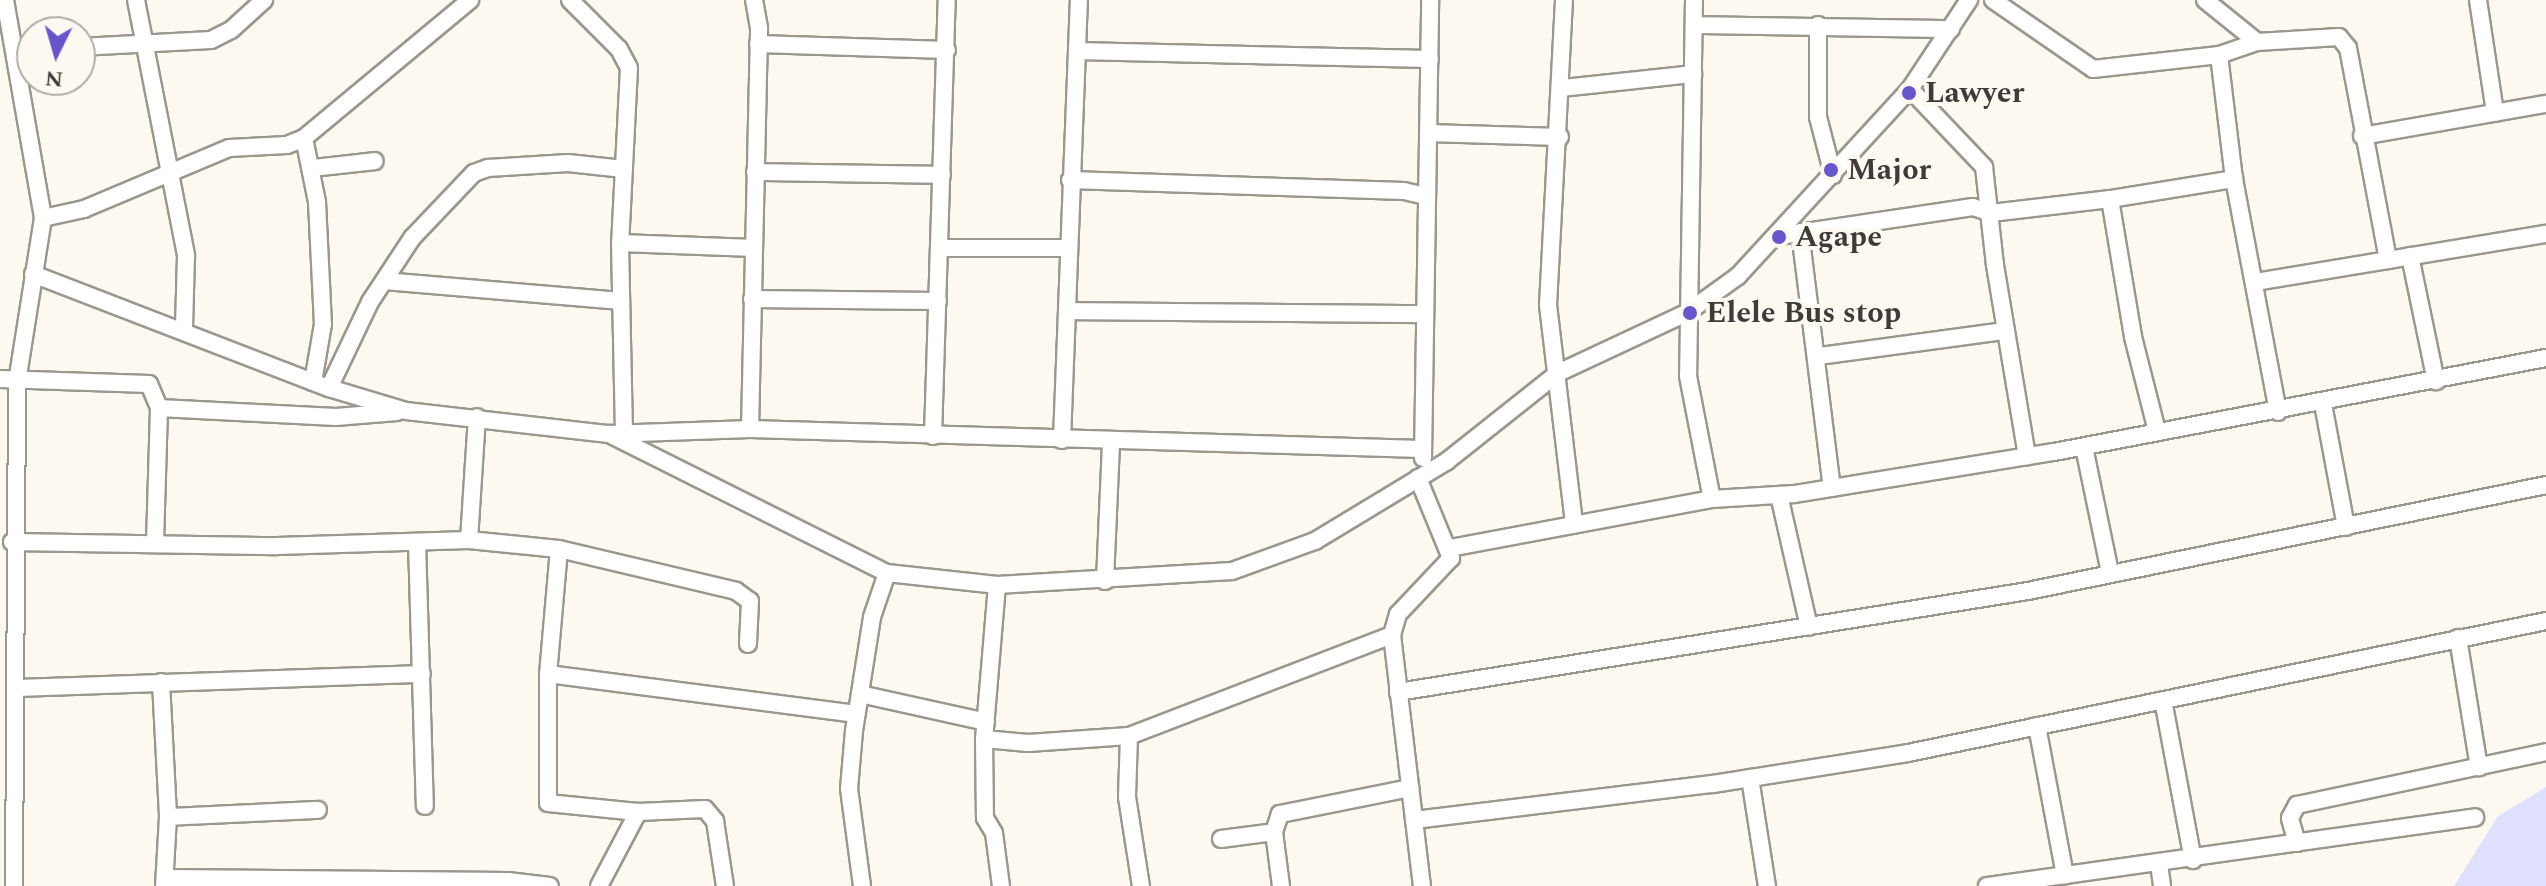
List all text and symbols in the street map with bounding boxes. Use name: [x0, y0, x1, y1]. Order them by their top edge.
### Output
north arrow: [16, 16, 96, 96]
text: N: [44, 61, 64, 96]
place label: Lawyer: [1925, 75, 2024, 111]
marker: Lawyer: [1900, 84, 1918, 102]
place label: Major: [1847, 152, 1931, 188]
marker: Major: [1822, 161, 1840, 179]
place label: Agape: [1795, 219, 1882, 255]
marker: Agape: [1770, 228, 1788, 246]
place label: Elele Bus stop: [1706, 295, 1901, 331]
marker: Elele Bus stop: [1681, 304, 1699, 322]

